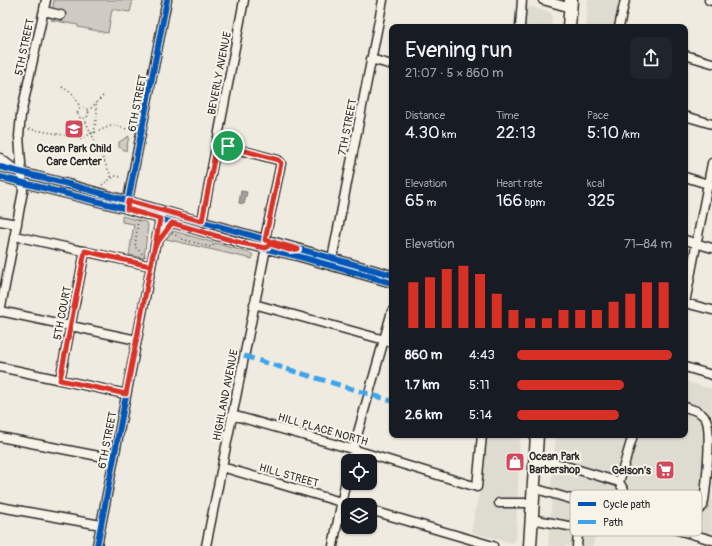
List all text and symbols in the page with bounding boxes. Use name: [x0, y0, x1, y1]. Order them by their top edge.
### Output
street label: 5TH STREET: [12, 17, 37, 77]
street label: BEVERLY AVENUE: [205, 30, 234, 116]
text: Evening run: [405, 36, 513, 64]
button: share: [630, 37, 672, 79]
text: 21:07 · 5 × 860 m: [405, 65, 504, 81]
street label: 6TH STREET: [126, 73, 149, 133]
street label: 7TH STREET: [336, 98, 359, 157]
text: Distance: [405, 109, 445, 122]
text: Time: [496, 109, 519, 122]
text: Pace: [587, 109, 609, 122]
school or university icon: Ocean Park Child Care Center: [63, 118, 85, 140]
text: 4.30: [405, 122, 440, 143]
text: 22:13: [496, 122, 536, 143]
text: 5:10: [587, 122, 619, 143]
text: km: [440, 128, 456, 141]
text: /km: [619, 128, 640, 141]
pin: [211, 129, 245, 163]
icon: arrive: [217, 135, 239, 157]
place label: Ocean Park Child Care Center: [36, 142, 112, 168]
text: Elevation: [405, 177, 447, 190]
text: Heart rate: [496, 177, 542, 190]
text: kcal: [587, 177, 605, 190]
text: 65: [405, 190, 424, 211]
text: 166: [496, 190, 522, 211]
text: 325: [587, 190, 615, 211]
text: m: [424, 196, 436, 209]
text: bpm: [522, 196, 545, 209]
text: Elevation: [405, 236, 455, 252]
text: 71–84 m: [624, 236, 672, 252]
street label: 5TH COURT: [51, 285, 74, 341]
text: 860 m: [405, 347, 442, 363]
text: 4:43: [469, 347, 495, 363]
street label: HIGHLAND AVENUE: [210, 348, 241, 442]
text: 1.7 km: [405, 377, 440, 393]
text: 5:11: [469, 377, 490, 393]
text: 2.6 km: [405, 407, 442, 423]
text: 5:14: [469, 407, 492, 423]
street label: 6TH STREET: [96, 410, 119, 470]
street label: HILL PLACE NORTH: [276, 410, 369, 449]
place label: Ocean Park Barbershop: [529, 450, 580, 476]
shop icon: Ocean Park Barbershop: [504, 451, 526, 473]
map controls: [341, 454, 377, 534]
button: locate: [341, 454, 377, 490]
supermarket icon: Gelson's: [654, 459, 676, 481]
street label: HILL STREET: [258, 461, 320, 490]
place label: Gelson's: [612, 464, 651, 477]
legend: [570, 490, 702, 536]
button: layers: [341, 498, 377, 534]
text: Cycle path: [603, 498, 650, 511]
text: Path: [603, 516, 623, 529]

